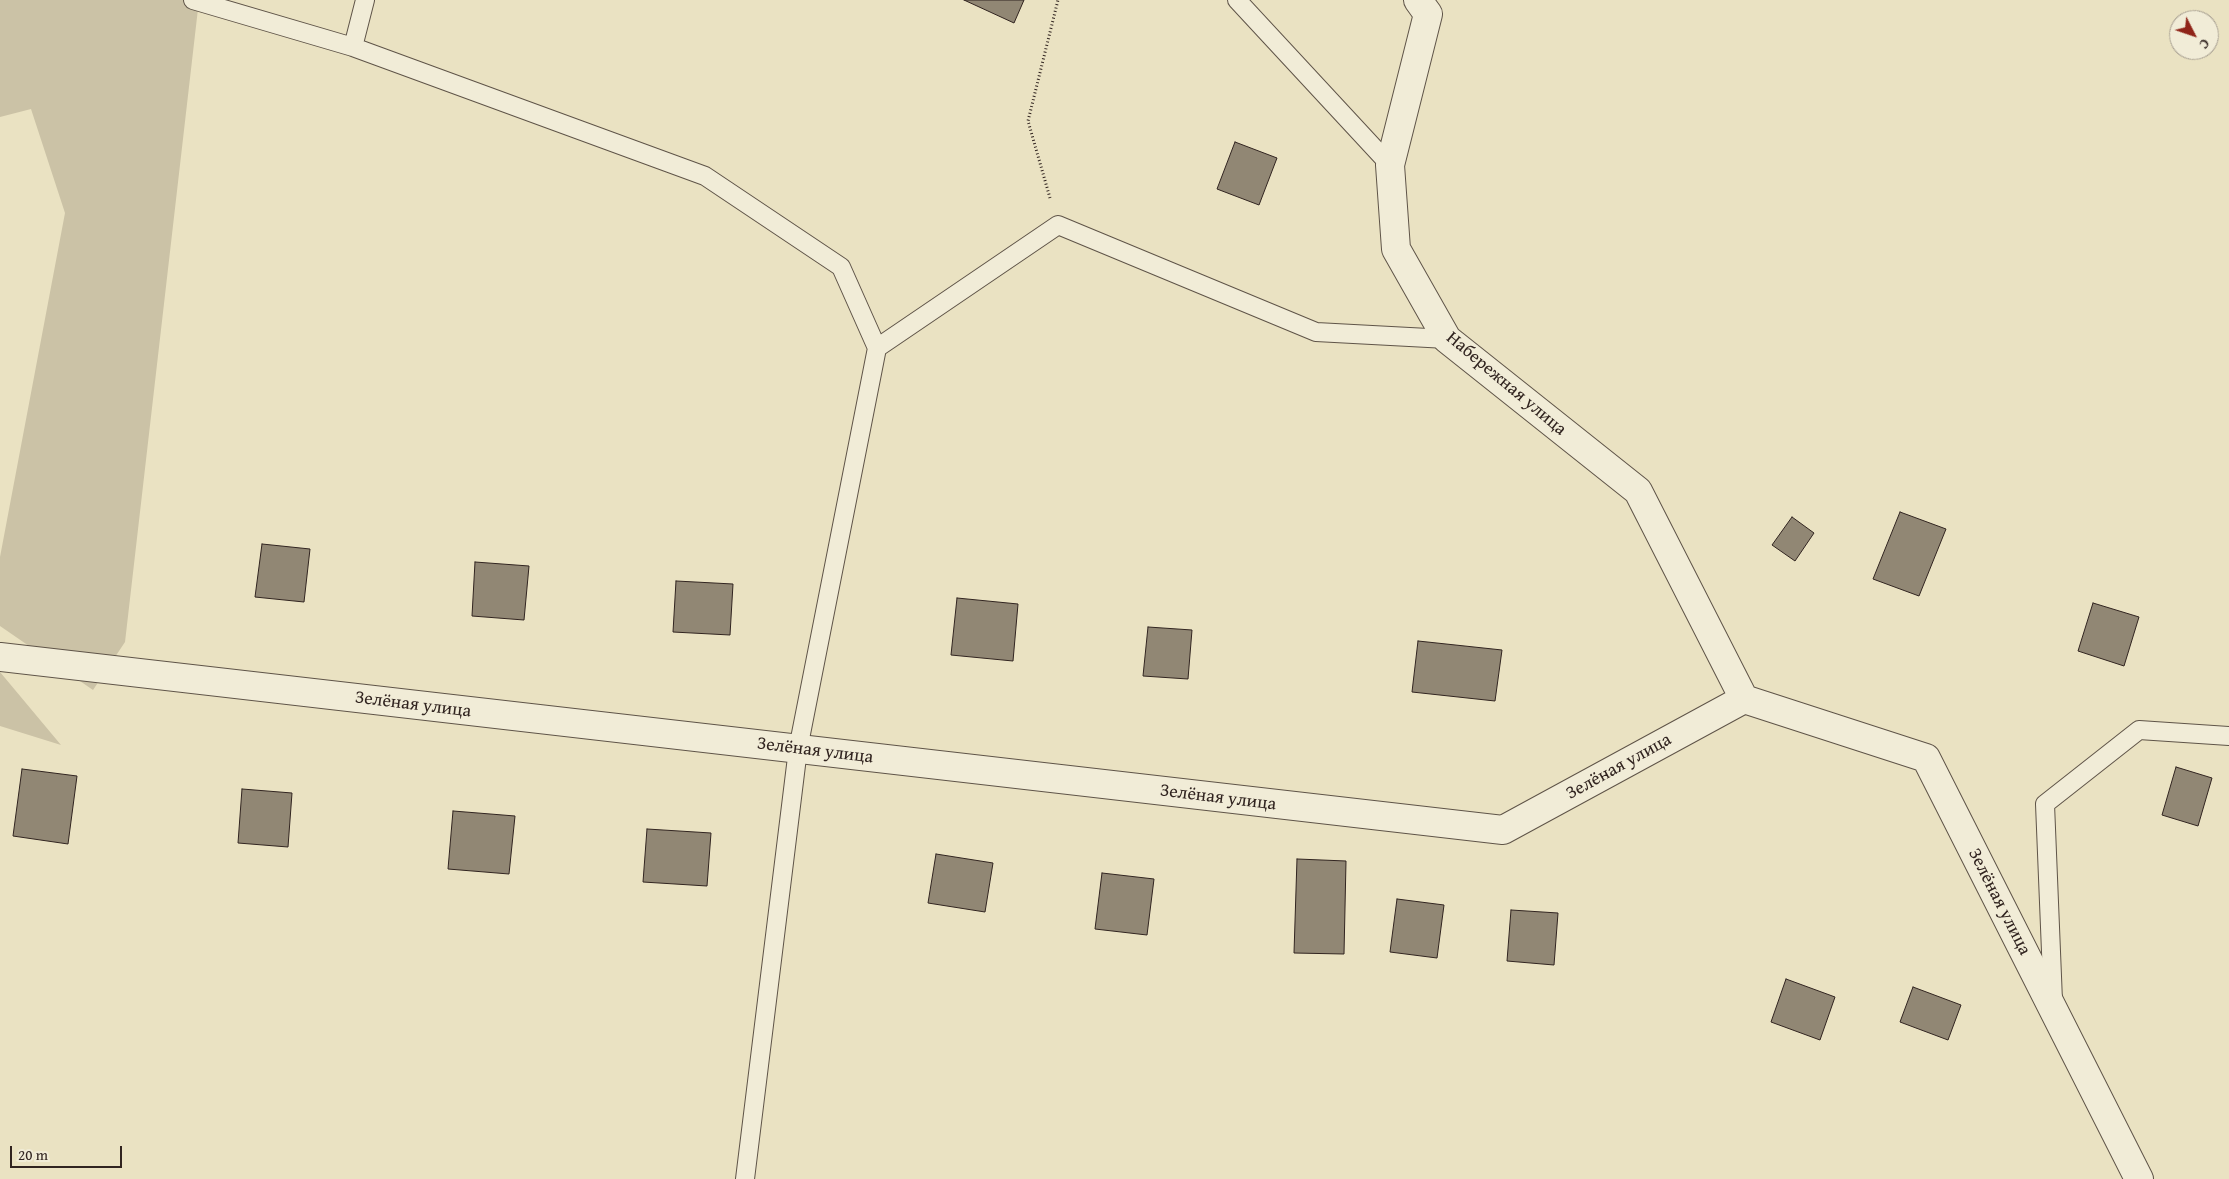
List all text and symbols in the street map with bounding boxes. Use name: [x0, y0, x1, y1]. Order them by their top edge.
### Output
north arrow: [2169, 10, 2219, 60]
text: С: [2194, 35, 2215, 54]
street label: Набережная улица: [1442, 327, 1570, 441]
street label: Зелёная улица: [354, 687, 472, 723]
street label: Зелёная улица: [1563, 729, 1675, 805]
street label: Зелёная улица: [756, 733, 874, 769]
street label: Зелёная улица: [1159, 780, 1277, 816]
street label: Зелёная улица: [1963, 845, 2035, 959]
scale bar: [12, 1136, 125, 1168]
text: 20 m: [18, 1144, 48, 1165]

